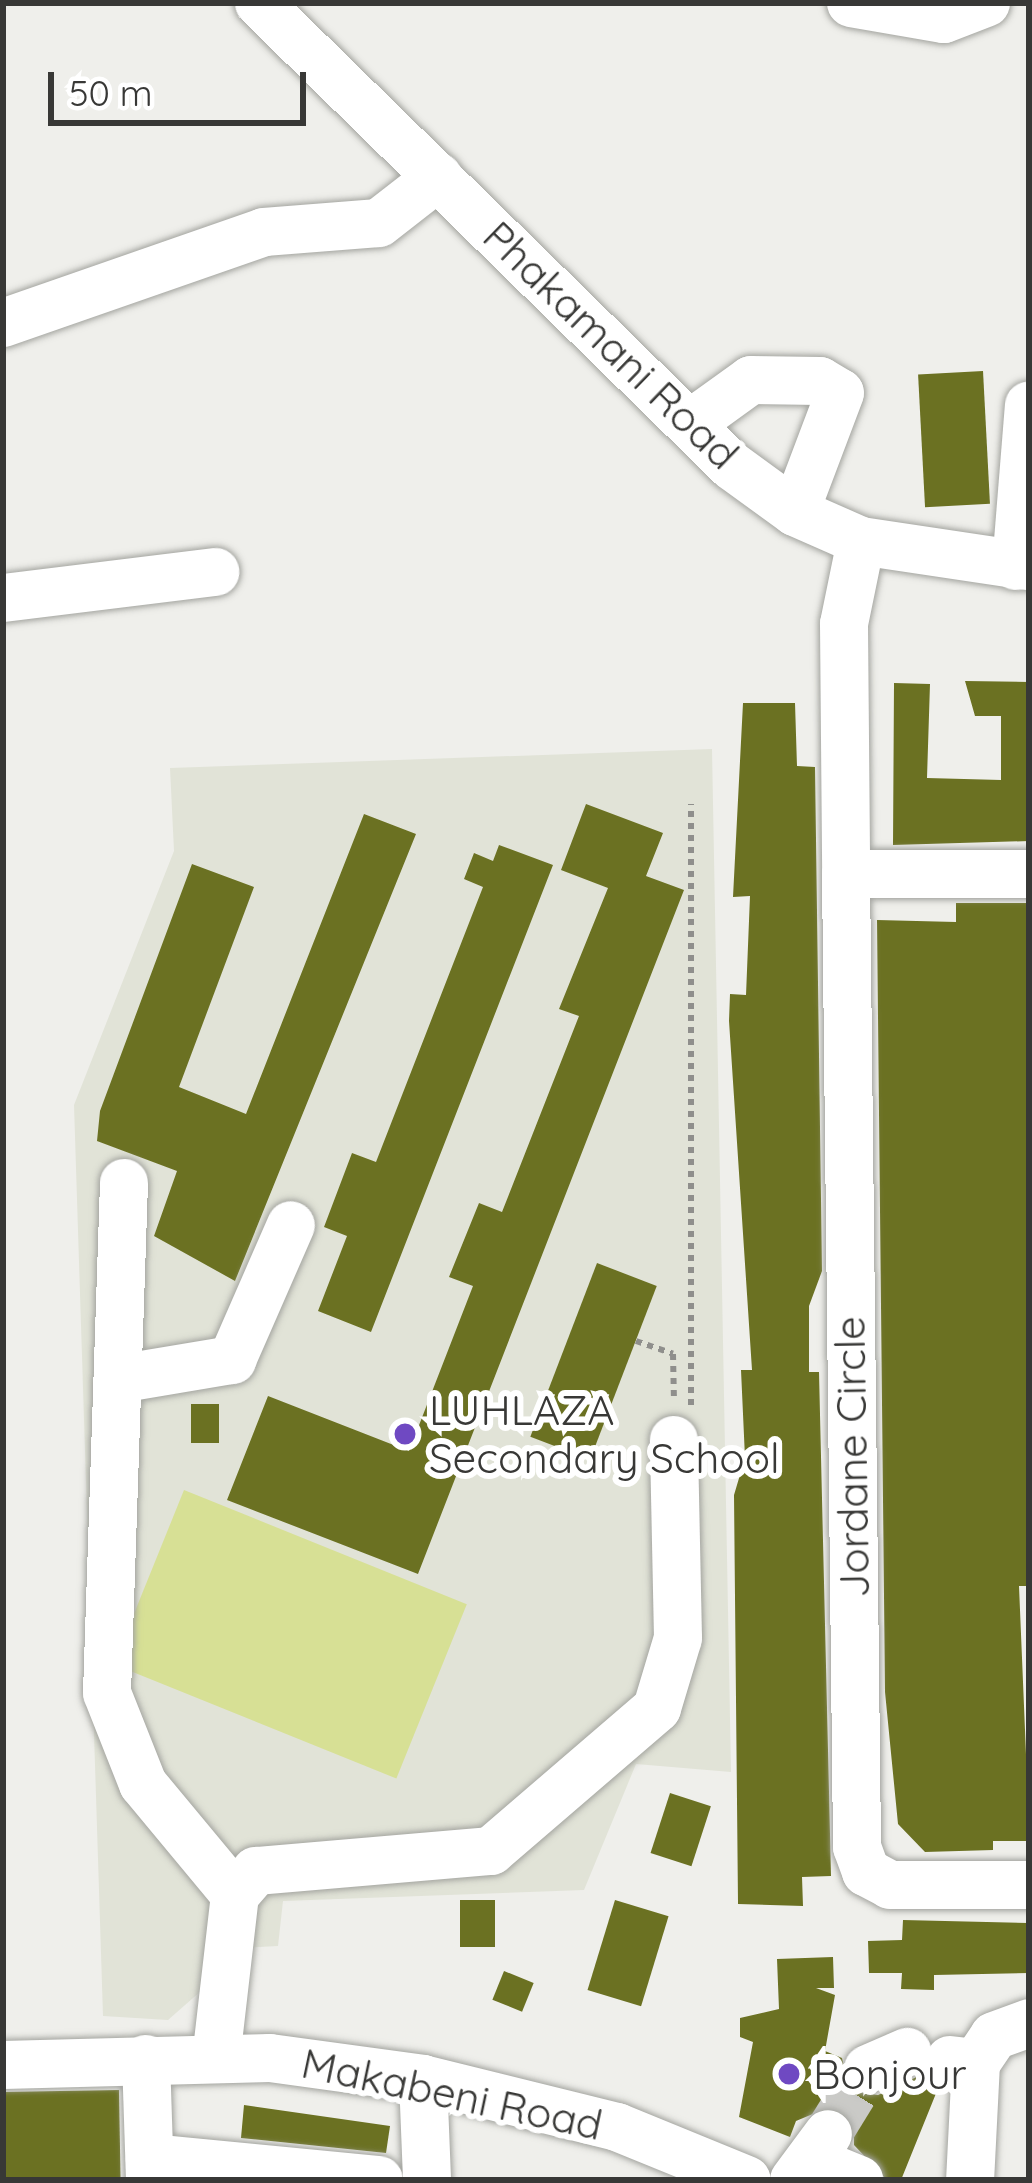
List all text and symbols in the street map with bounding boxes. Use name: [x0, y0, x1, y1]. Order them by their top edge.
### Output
scale bar: [54, 48, 312, 122]
text: 50 m: [69, 70, 153, 115]
street label: Phakamani Road: [473, 211, 749, 479]
street label: Jordane Circle: [824, 1316, 880, 1598]
place label: LUHLAZA Secondary School: [429, 1385, 780, 1484]
marker: LUHLAZA Secondary School: [392, 1421, 418, 1447]
street label: Makabeni Road: [297, 2038, 607, 2150]
place label: Bonjour: [813, 2049, 967, 2099]
marker: Bonjour: [776, 2061, 802, 2087]

